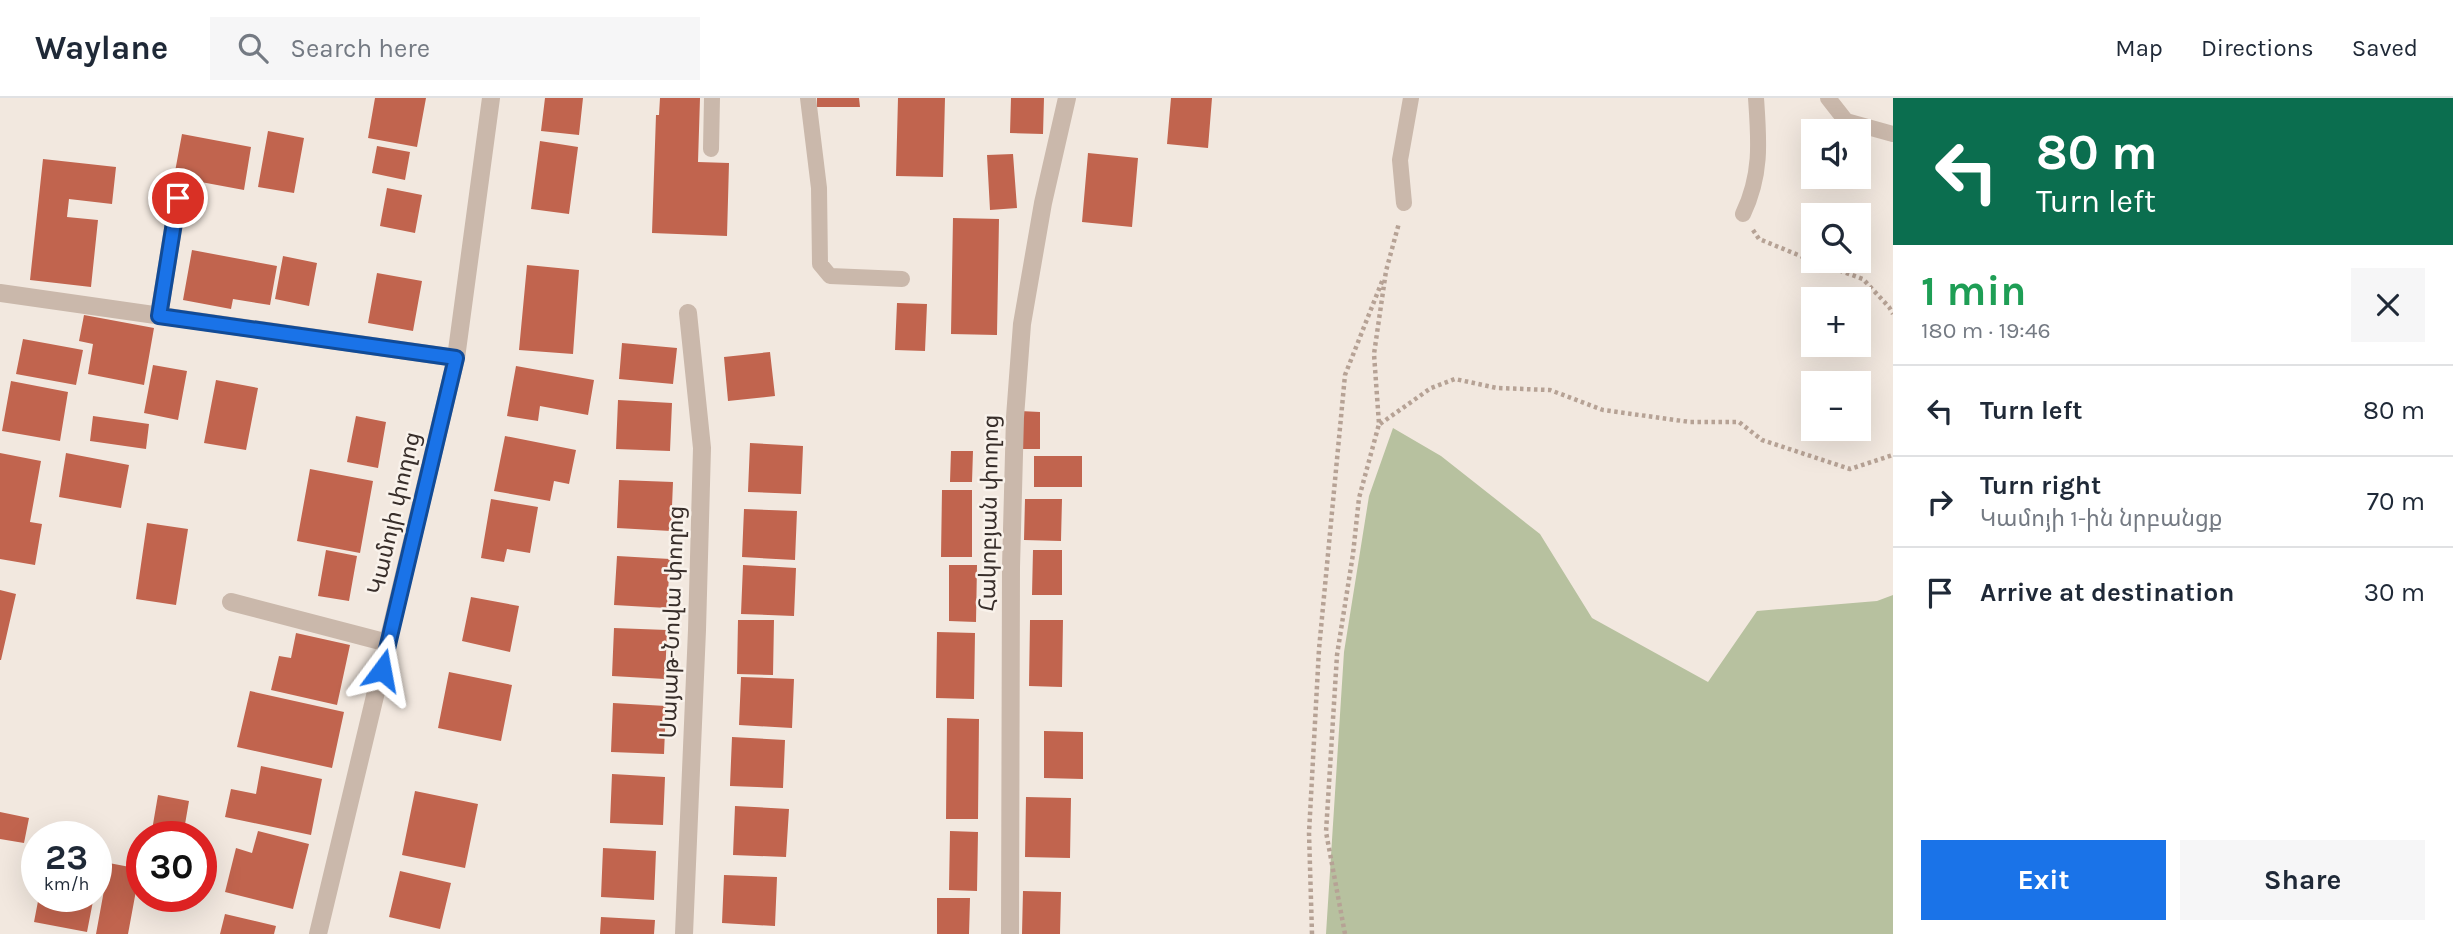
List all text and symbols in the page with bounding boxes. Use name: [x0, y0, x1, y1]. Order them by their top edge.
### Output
search box: [210, 17, 700, 80]
text: Waylane: [35, 29, 168, 67]
icon: search: [234, 29, 272, 67]
text: Search here: [290, 33, 430, 64]
text: Map: [2115, 34, 2163, 62]
text: Directions: [2201, 34, 2314, 62]
text: Saved: [2352, 34, 2418, 62]
map controls: [1801, 119, 1871, 441]
button: sound: [1801, 119, 1871, 189]
text: 80 m: [2036, 124, 2158, 181]
icon: left: [1921, 126, 2012, 217]
pin: [148, 168, 208, 228]
icon: arrive: [159, 179, 197, 217]
text: Turn left: [2036, 183, 2156, 220]
button: search: [1801, 203, 1871, 273]
text: 1 min: [1921, 266, 2026, 316]
button: close: [2351, 268, 2425, 342]
button: +: [1801, 287, 1871, 357]
text: 180 m · 19:46: [1921, 317, 2051, 344]
button: −: [1801, 371, 1871, 441]
icon: left: [1921, 392, 1959, 430]
text: Turn left: [1980, 395, 2082, 426]
text: 80 m: [2363, 395, 2425, 426]
street label: Հակոբյան փողոց: [974, 414, 1004, 612]
street label: Կամոյի փողոց: [362, 429, 426, 597]
text: Turn right: [1980, 470, 2101, 501]
icon: right: [1921, 483, 1959, 521]
text: 70 m: [2367, 486, 2425, 517]
street label: Սայաթ-Նովա փողոց: [654, 505, 690, 739]
text: Կամոյի 1-ին նրբանցք: [1980, 505, 2223, 532]
icon: arrive: [1921, 574, 1959, 612]
text: Arrive at destination: [1980, 577, 2234, 608]
text: 30 m: [2364, 577, 2425, 608]
position arrow: [345, 633, 419, 707]
speed limit sign: 30: [126, 821, 217, 912]
text: 23: [45, 837, 88, 878]
button: Exit: [1921, 840, 2166, 920]
button: Share: [2180, 840, 2425, 920]
text: km/h: [44, 873, 89, 895]

